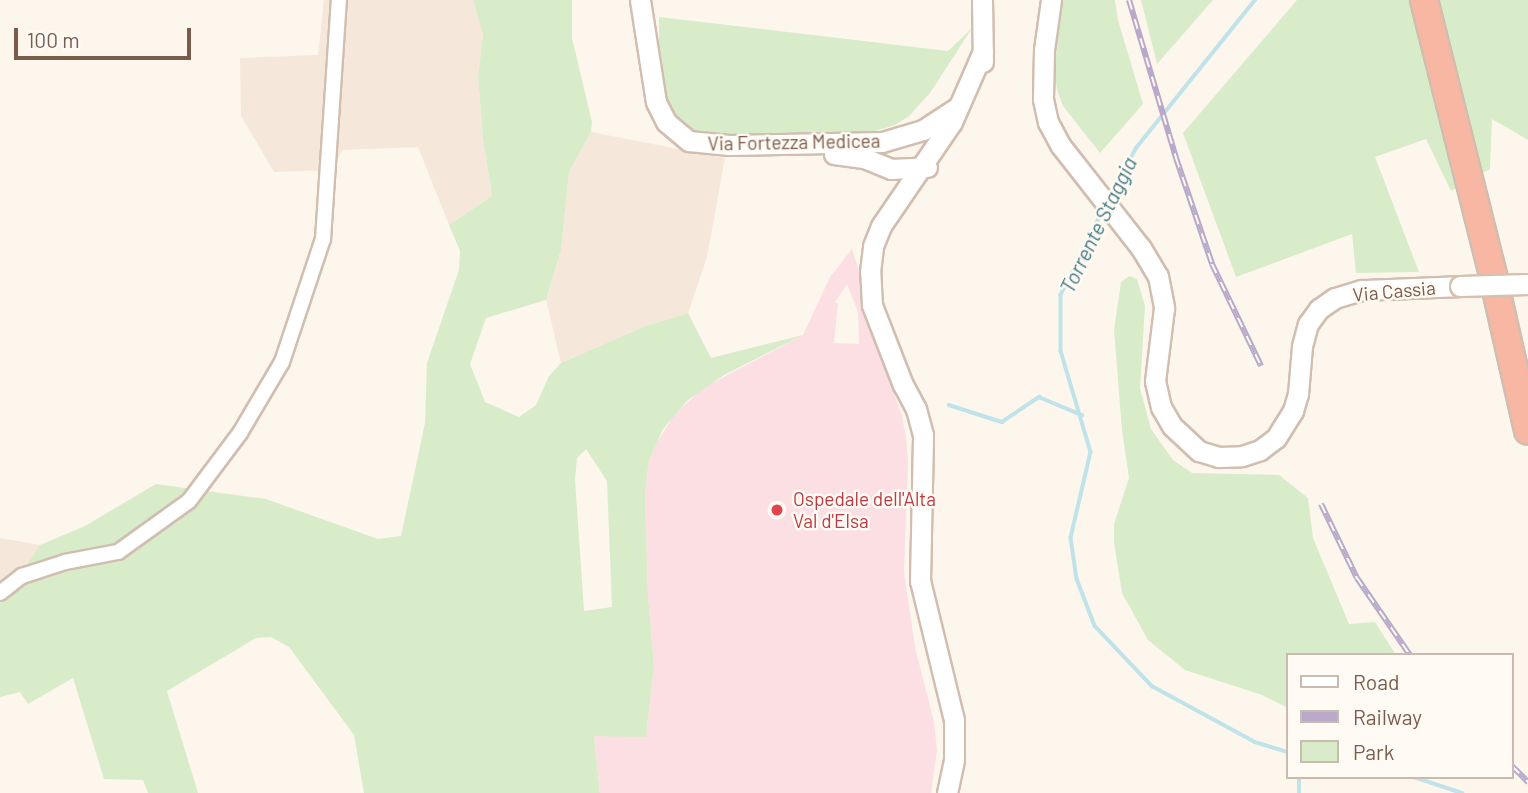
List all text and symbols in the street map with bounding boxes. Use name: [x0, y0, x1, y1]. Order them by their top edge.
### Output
scale bar: [18, 14, 194, 58]
text: 100 m: [27, 27, 80, 52]
street label: Via Fortezza Medicea: [707, 129, 881, 155]
water label: Torrente Staggia: [1054, 153, 1142, 297]
street label: Via Cassia: [1352, 276, 1436, 306]
place label: Ospedale dell'Alta Val d'Elsa: [793, 488, 936, 532]
marker: Ospedale dell'Alta Val d'Elsa: [767, 500, 787, 520]
legend: [1286, 653, 1514, 779]
text: Road: [1353, 669, 1399, 694]
text: Railway: [1353, 704, 1422, 729]
text: Park: [1353, 739, 1394, 764]

